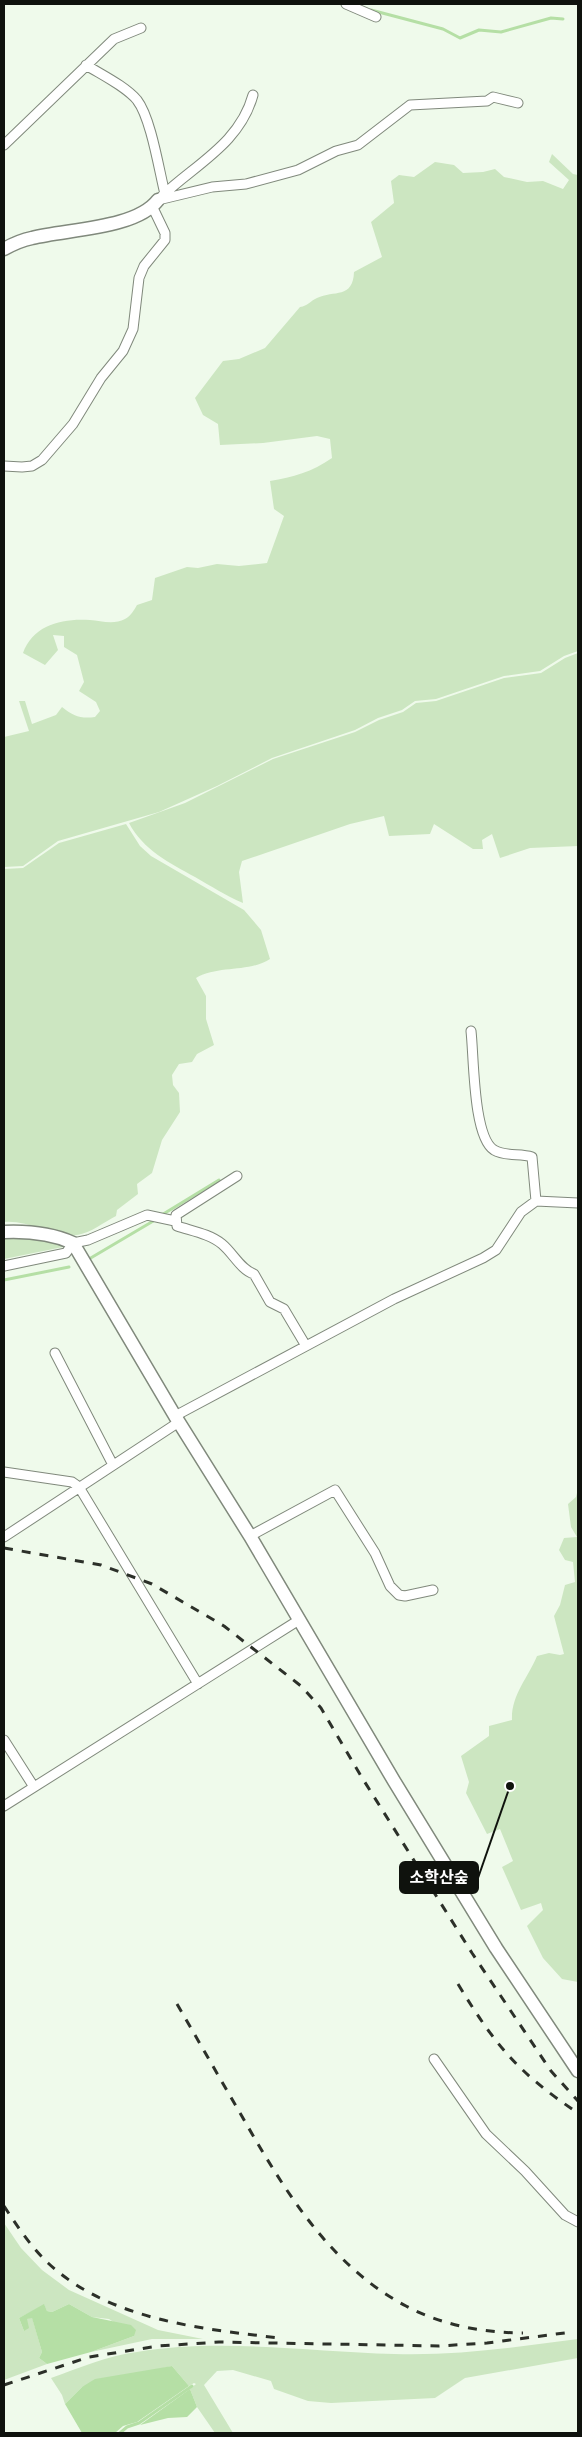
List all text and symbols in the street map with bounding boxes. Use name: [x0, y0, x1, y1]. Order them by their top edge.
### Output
callout: 소학산숲: [400, 1862, 478, 1893]
text: 소학산숲: [410, 1867, 469, 1887]

